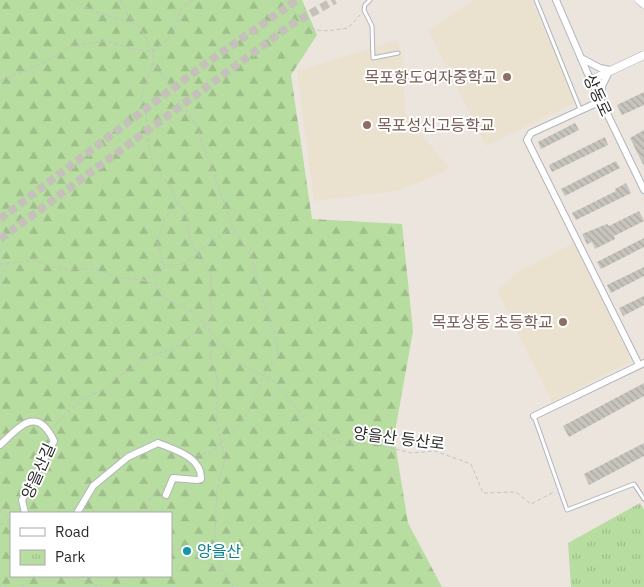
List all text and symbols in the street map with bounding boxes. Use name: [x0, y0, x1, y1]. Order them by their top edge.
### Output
place label: 목포항도여자중학교: [365, 67, 497, 87]
marker: 목포항도여자중학교: [501, 71, 513, 83]
street label: 상동로: [580, 71, 617, 119]
place label: 목포성신고등학교: [377, 115, 495, 135]
marker: 목포성신고등학교: [361, 119, 373, 131]
place label: 목포상동 초등학교: [431, 312, 553, 332]
marker: 목포상동 초등학교: [557, 316, 569, 328]
street label: 양을산 등산로: [352, 422, 446, 454]
street label: 양을산길: [17, 440, 59, 502]
legend: [10, 512, 172, 577]
text: Road: [55, 522, 90, 541]
place label: 양을산: [197, 541, 241, 561]
marker: 양을산: [181, 545, 193, 557]
text: Park: [55, 547, 85, 566]

